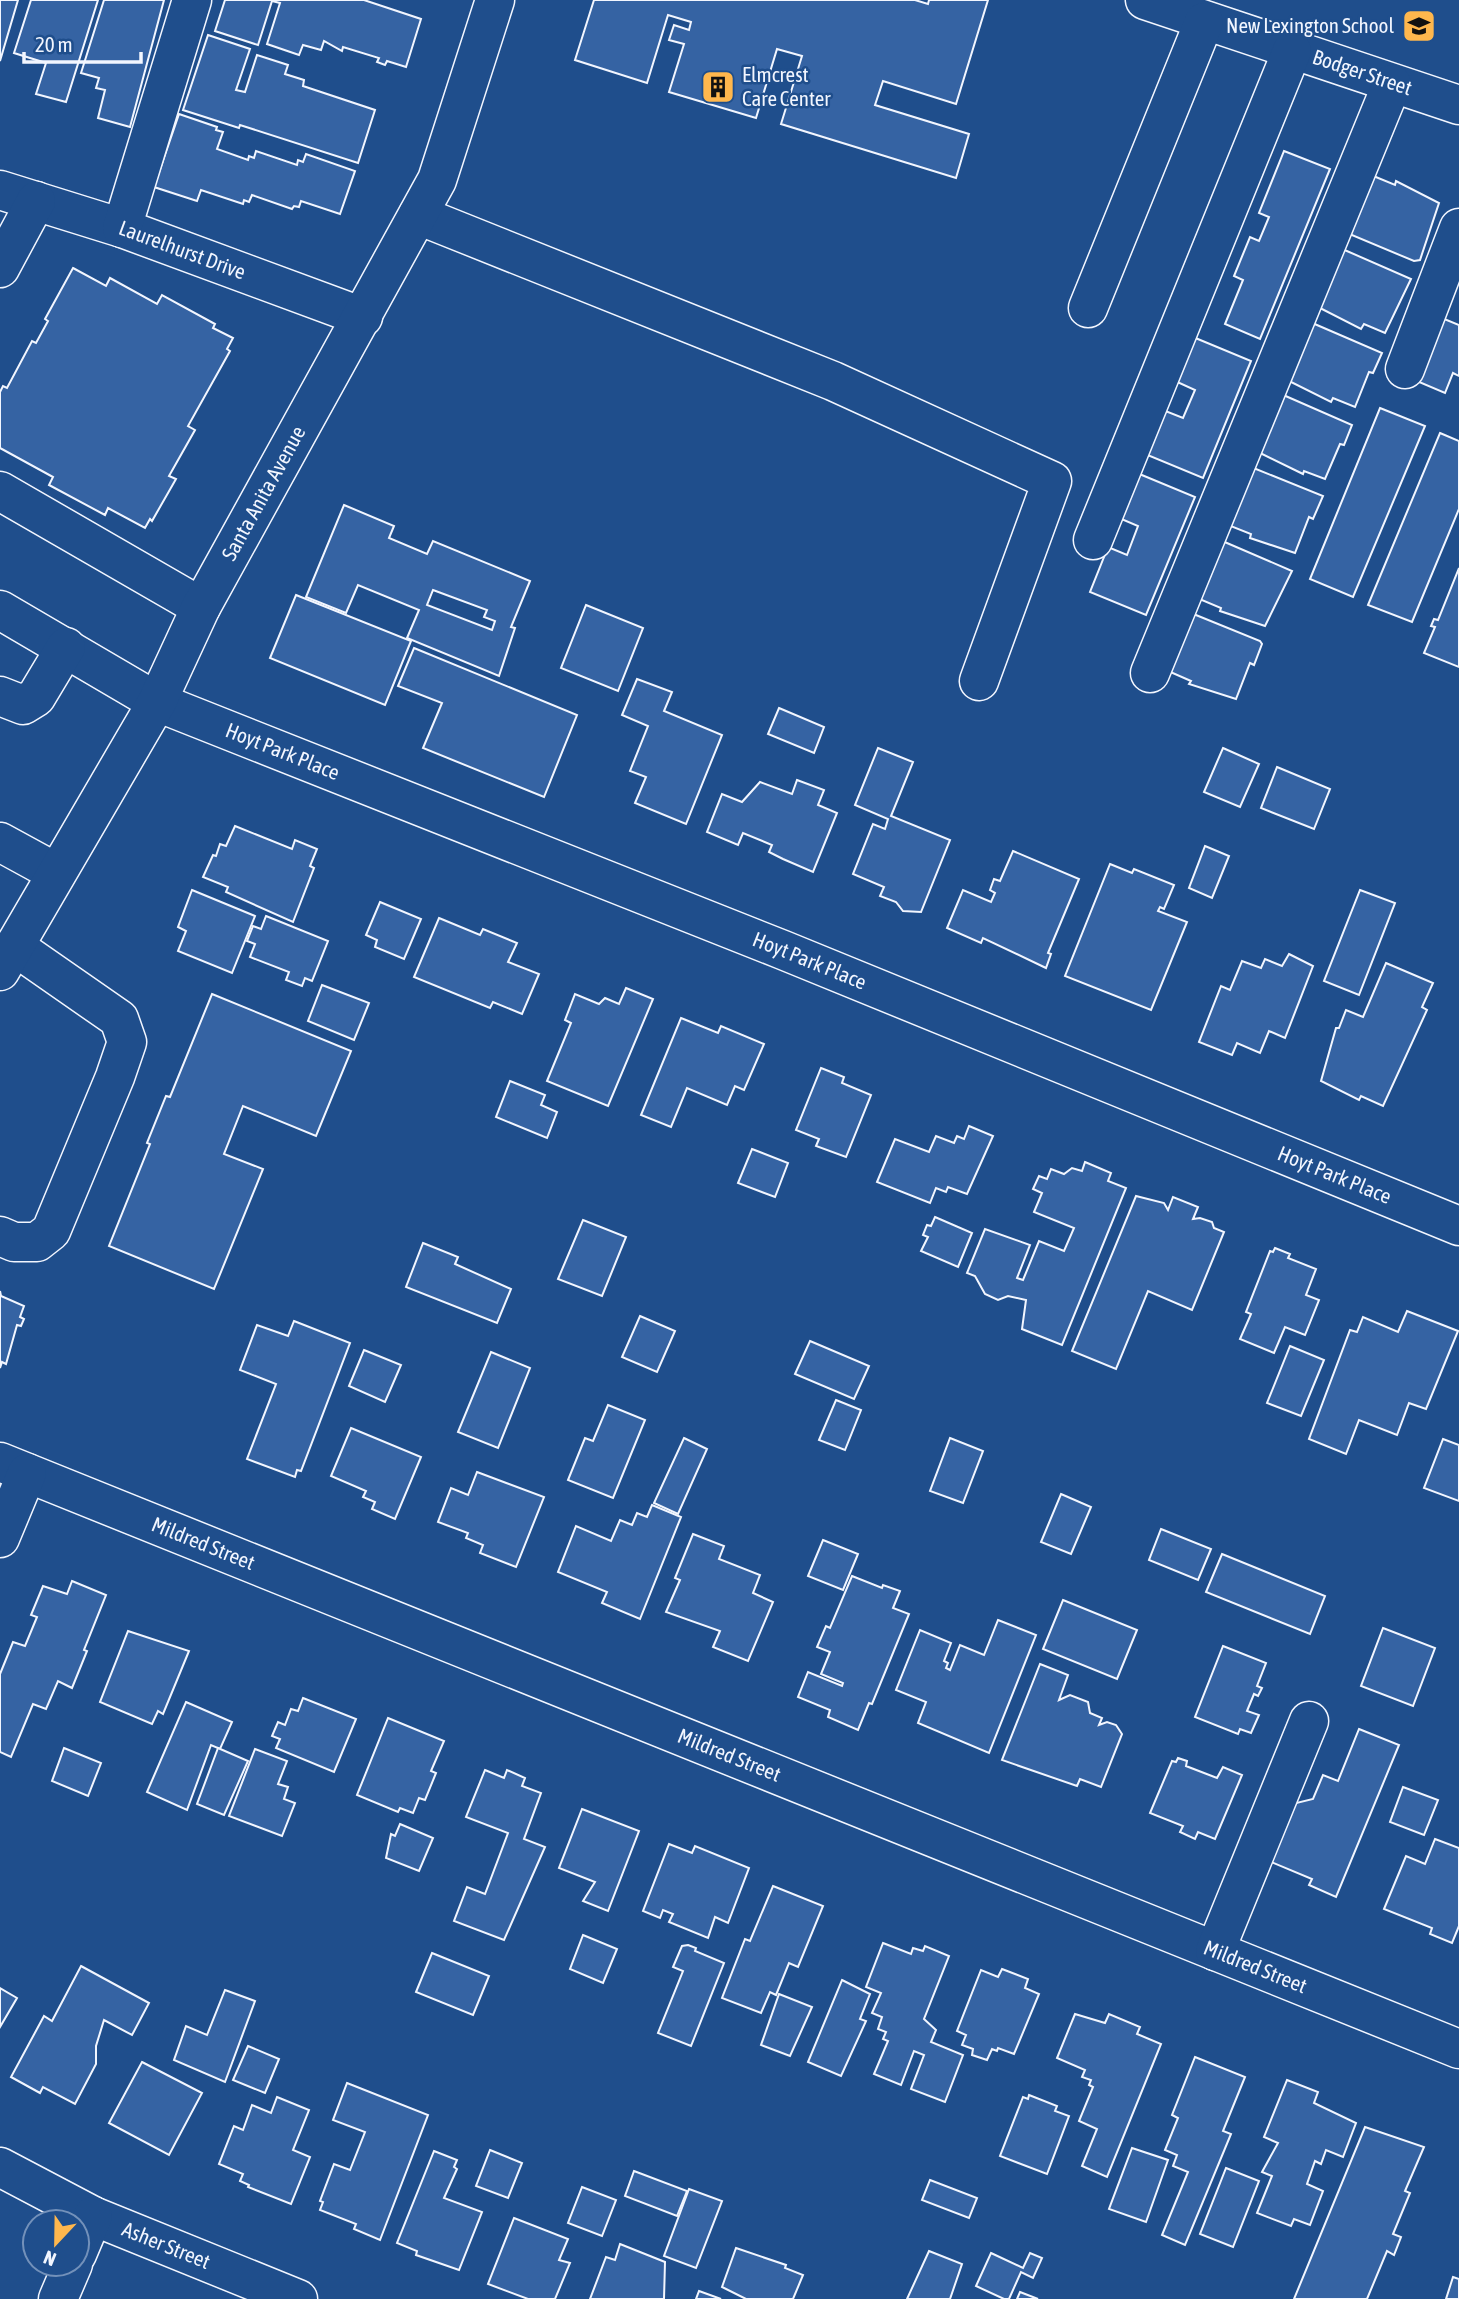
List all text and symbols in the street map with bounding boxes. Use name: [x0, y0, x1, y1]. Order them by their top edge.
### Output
school or university icon: New Lexington School: [1400, 7, 1438, 45]
place label: New Lexington School: [1226, 13, 1394, 37]
scale bar: [24, 21, 142, 65]
text: 20 m: [35, 32, 73, 56]
street label: Bodger Street: [1310, 44, 1415, 99]
place label: Elmcrest Care Center: [742, 62, 831, 110]
building icon: Elmcrest Care Center: [699, 68, 737, 106]
street label: Laurelhurst Drive: [116, 215, 249, 284]
street label: Santa Anita Avenue: [216, 422, 310, 564]
street label: Hoyt Park Place: [223, 717, 343, 784]
street label: Hoyt Park Place: [750, 926, 870, 994]
street label: Hoyt Park Place: [1275, 1140, 1395, 1208]
street label: Mildred Street: [149, 1511, 259, 1574]
street label: Mildred Street: [675, 1723, 785, 1786]
street label: Mildred Street: [1201, 1935, 1311, 1998]
north arrow: [21, 2208, 91, 2278]
street label: Asher Street: [119, 2216, 214, 2273]
text: N: [40, 2246, 59, 2271]

